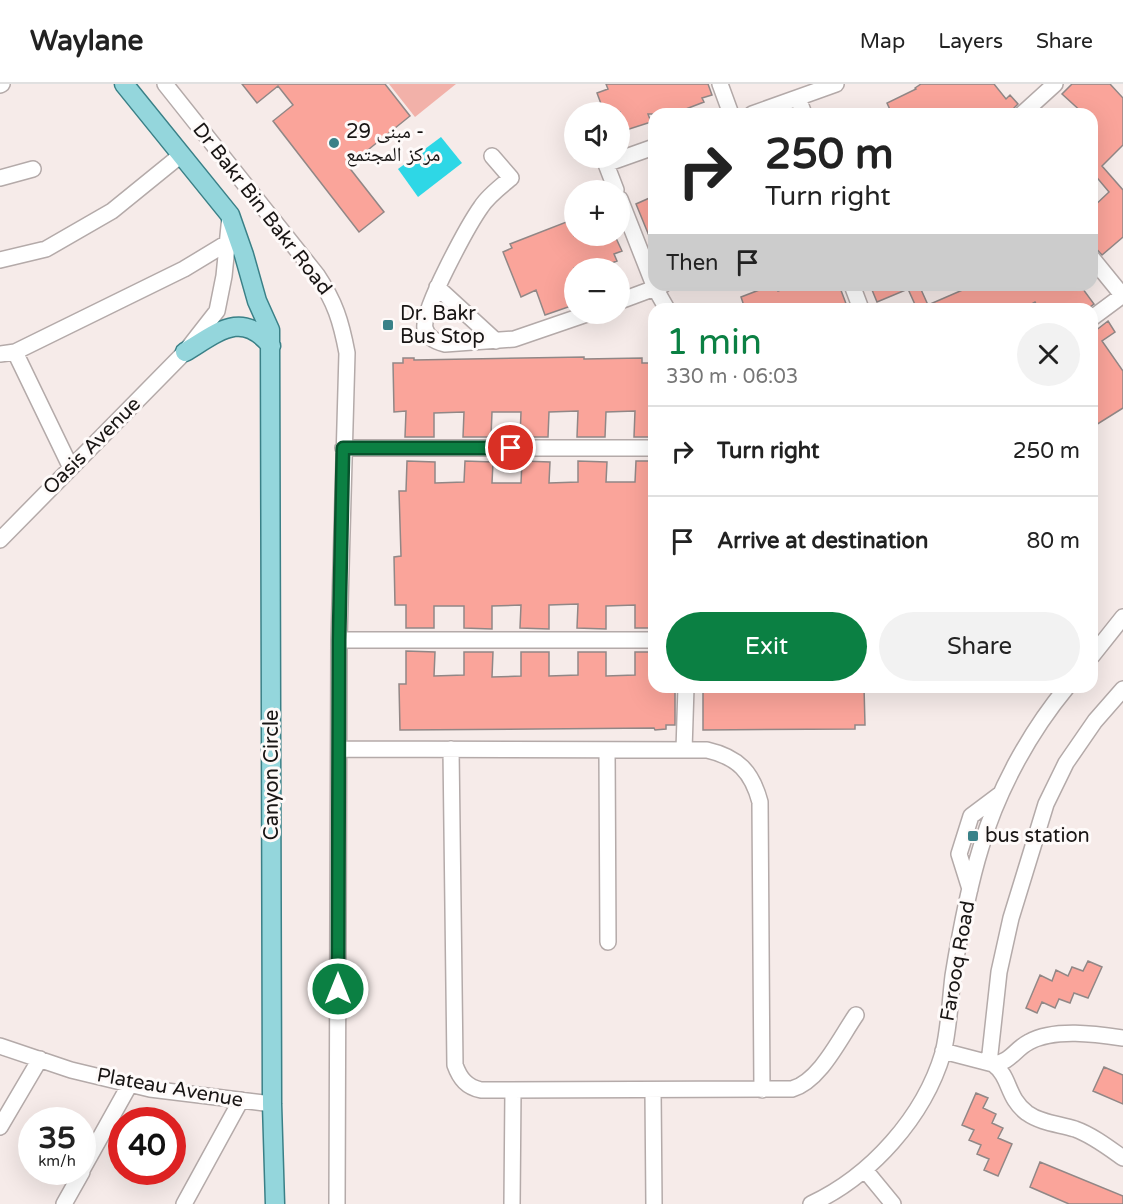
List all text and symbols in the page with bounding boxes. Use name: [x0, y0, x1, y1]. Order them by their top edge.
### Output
text: Waylane: [30, 24, 143, 58]
text: Map: [860, 29, 905, 54]
text: Layers: [938, 29, 1003, 54]
text: Share: [1036, 29, 1093, 54]
map controls: [564, 102, 630, 324]
button: sound: [564, 102, 630, 168]
street label: Dr Bakr Bin Bakr Road: [187, 118, 337, 300]
place label: مبنى 29 - مركز المجتمع: [346, 120, 440, 167]
text: 250 m: [765, 129, 894, 180]
icon: right: [666, 132, 744, 210]
marker: مبنى 29 - مركز المجتمع: [327, 136, 341, 150]
button: +: [564, 180, 630, 246]
text: Turn right: [765, 180, 891, 213]
icon: arrive: [731, 246, 764, 279]
text: Then: [666, 250, 719, 276]
button: −: [564, 258, 630, 324]
place label: Dr. Bakr Bus Stop: [400, 302, 485, 349]
marker: Dr. Bakr Bus Stop: [381, 318, 395, 332]
text: 1 min: [666, 321, 762, 364]
button: close: [1017, 323, 1080, 386]
text: 330 m · 06:03: [666, 365, 798, 389]
street label: Oasis Avenue: [38, 392, 146, 500]
pin: [485, 422, 536, 473]
icon: arrive: [494, 431, 527, 464]
icon: right: [666, 435, 699, 468]
text: Turn right: [717, 438, 819, 464]
text: 250 m: [1013, 438, 1080, 464]
icon: arrive: [666, 525, 699, 558]
text: Arrive at destination: [717, 528, 928, 554]
text: 80 m: [1026, 528, 1080, 554]
button: Exit: [666, 612, 867, 681]
button: Share: [879, 612, 1080, 681]
street label: Canyon Circle: [260, 710, 284, 840]
place label: bus station: [985, 824, 1090, 848]
marker: bus station: [966, 829, 980, 843]
street label: Farooq Road: [936, 899, 980, 1023]
position arrow: [306, 957, 370, 1021]
street label: Plateau Avenue: [95, 1063, 245, 1113]
speed limit sign: 40: [108, 1107, 186, 1185]
text: 35: [38, 1120, 76, 1157]
text: km/h: [38, 1152, 76, 1170]

